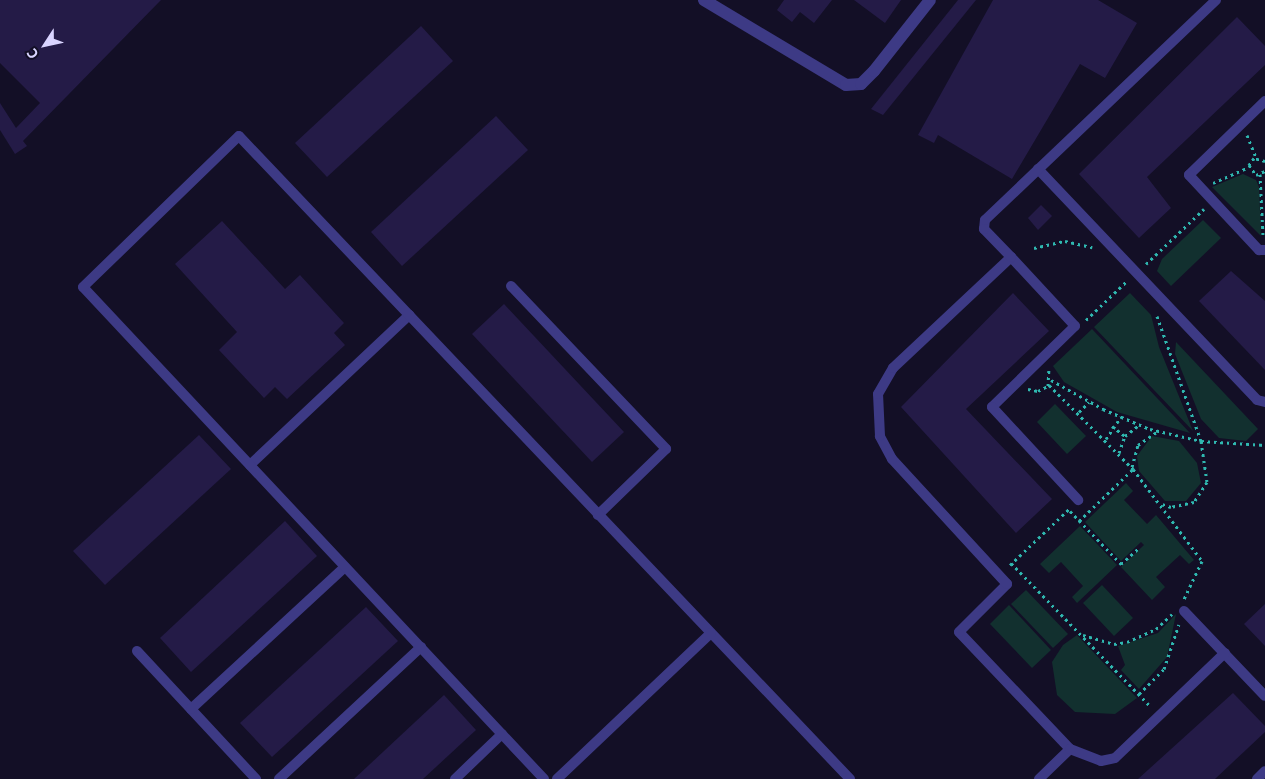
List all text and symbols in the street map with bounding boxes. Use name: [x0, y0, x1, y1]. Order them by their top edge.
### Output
north arrow: [20, 20, 70, 70]
text: С: [22, 45, 43, 63]

